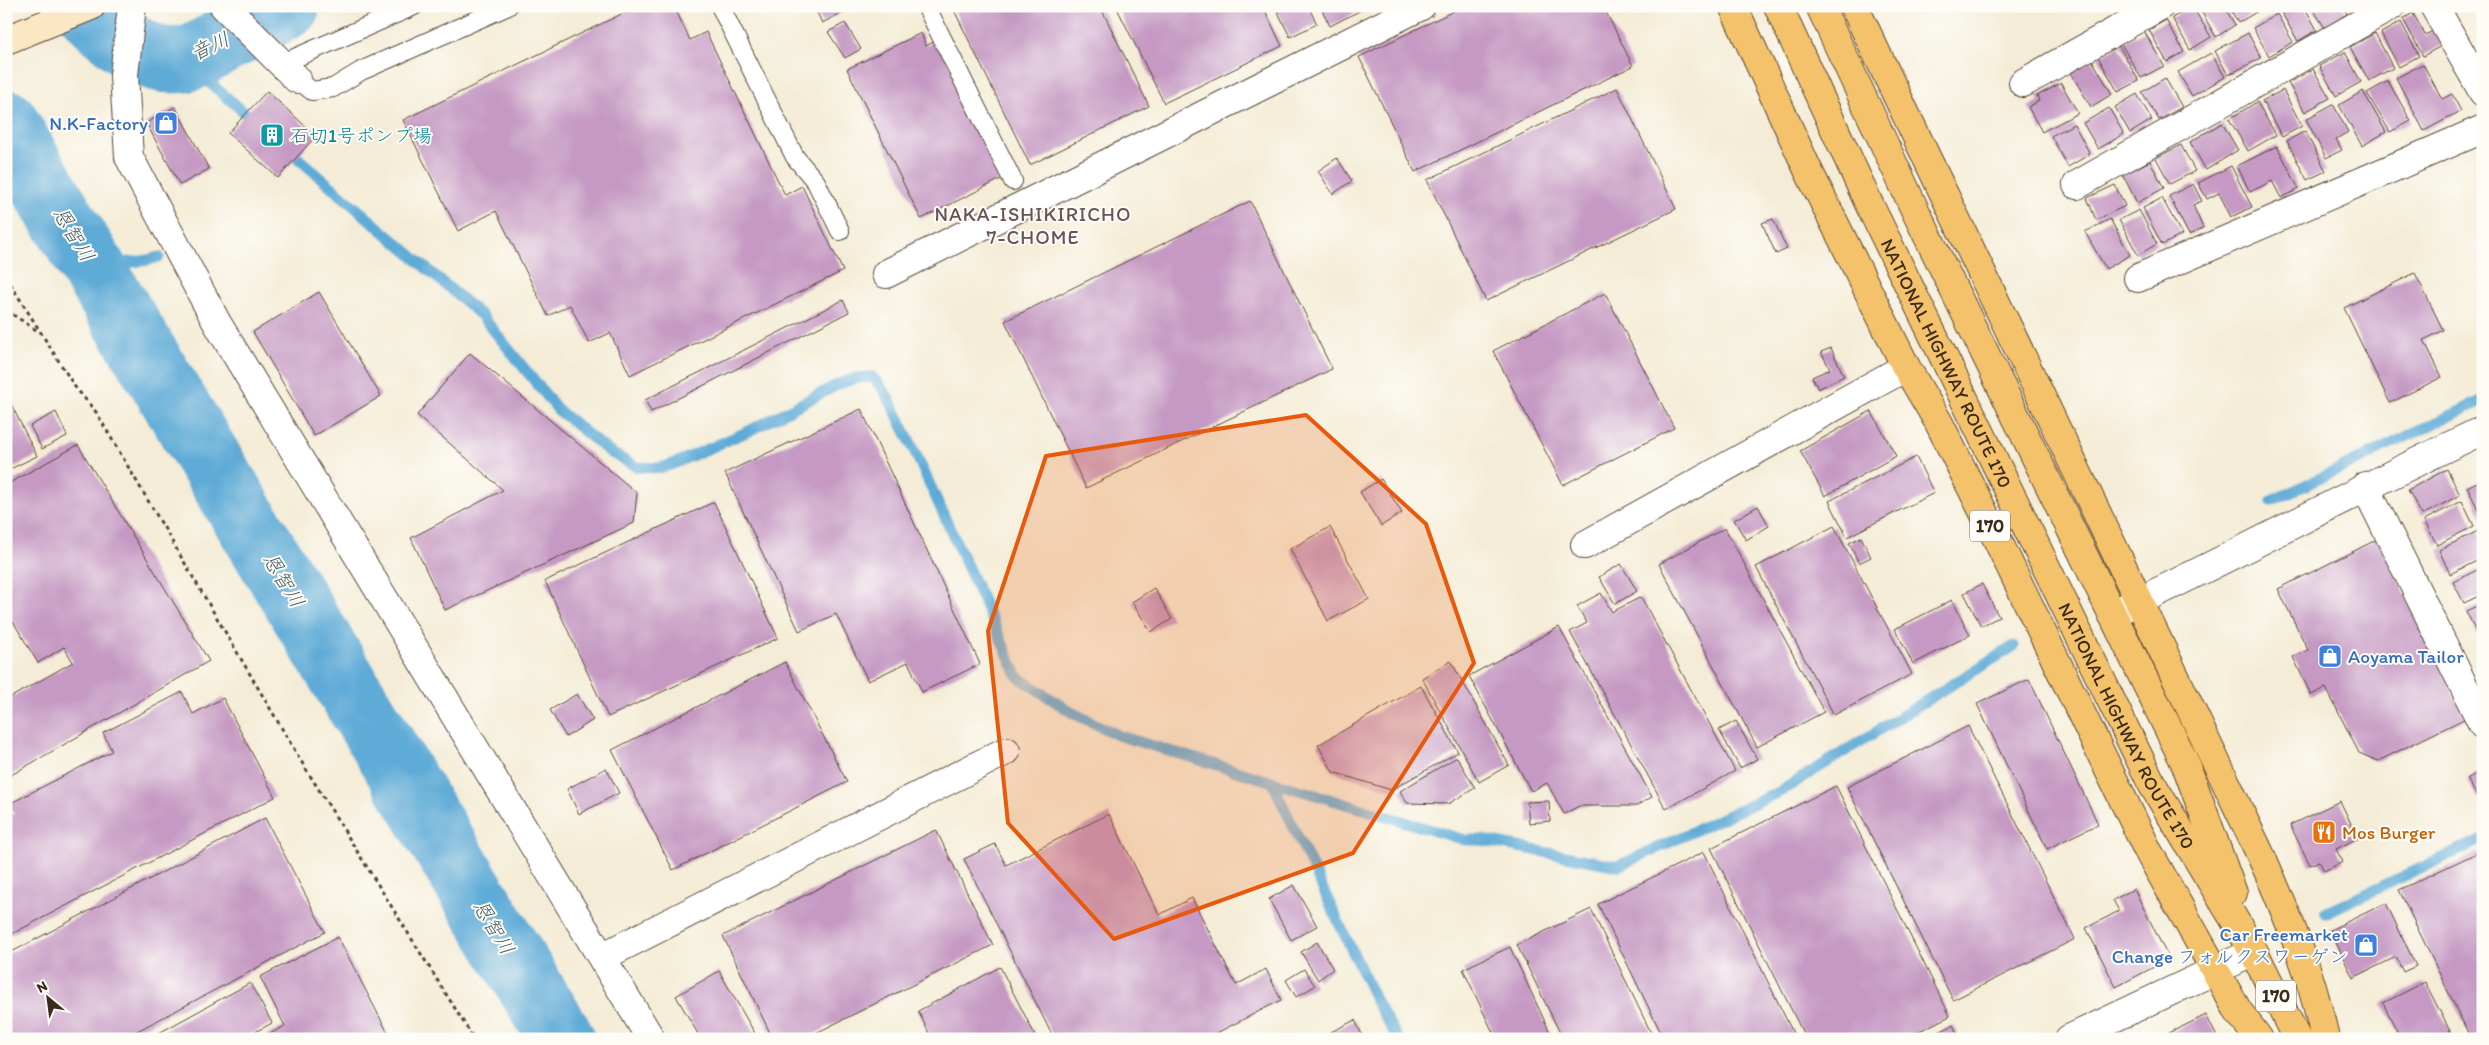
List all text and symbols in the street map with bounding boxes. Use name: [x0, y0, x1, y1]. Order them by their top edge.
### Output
water label: 音川: [187, 27, 233, 65]
shop icon: N.K-Factory: [153, 110, 179, 136]
place label: N.K-Factory: [49, 112, 148, 135]
building icon: 石切1号ポンプ場: [259, 122, 285, 148]
place label: 石切1号ポンプ場: [290, 124, 432, 147]
water label: 恩智川: [48, 202, 100, 266]
district label: NAKA-ISHIKIRICHO 7-CHOME: [935, 202, 1131, 249]
street label: NATIONAL HIGHWAY ROUTE 170: [1876, 235, 2017, 492]
road number: 170: [1970, 511, 2010, 542]
water label: 恩智川: [258, 548, 310, 612]
street label: NATIONAL HIGHWAY ROUTE 170: [2054, 599, 2200, 853]
shop icon: Aoyama Tailor: [2317, 643, 2343, 669]
place label: Aoyama Tailor: [2348, 645, 2464, 668]
restaurant icon: Mos Burger: [2311, 819, 2337, 845]
place label: Mos Burger: [2342, 821, 2436, 844]
water label: 恩智川: [468, 895, 520, 959]
place label: Car Freemarket Change フォルクスワーゲン: [2112, 923, 2348, 968]
shop icon: Car Freemarket Change フォルクスワーゲン: [2353, 932, 2379, 958]
north arrow: [22, 972, 72, 1022]
text: N: [34, 977, 50, 997]
road number: 170: [2256, 980, 2296, 1011]

